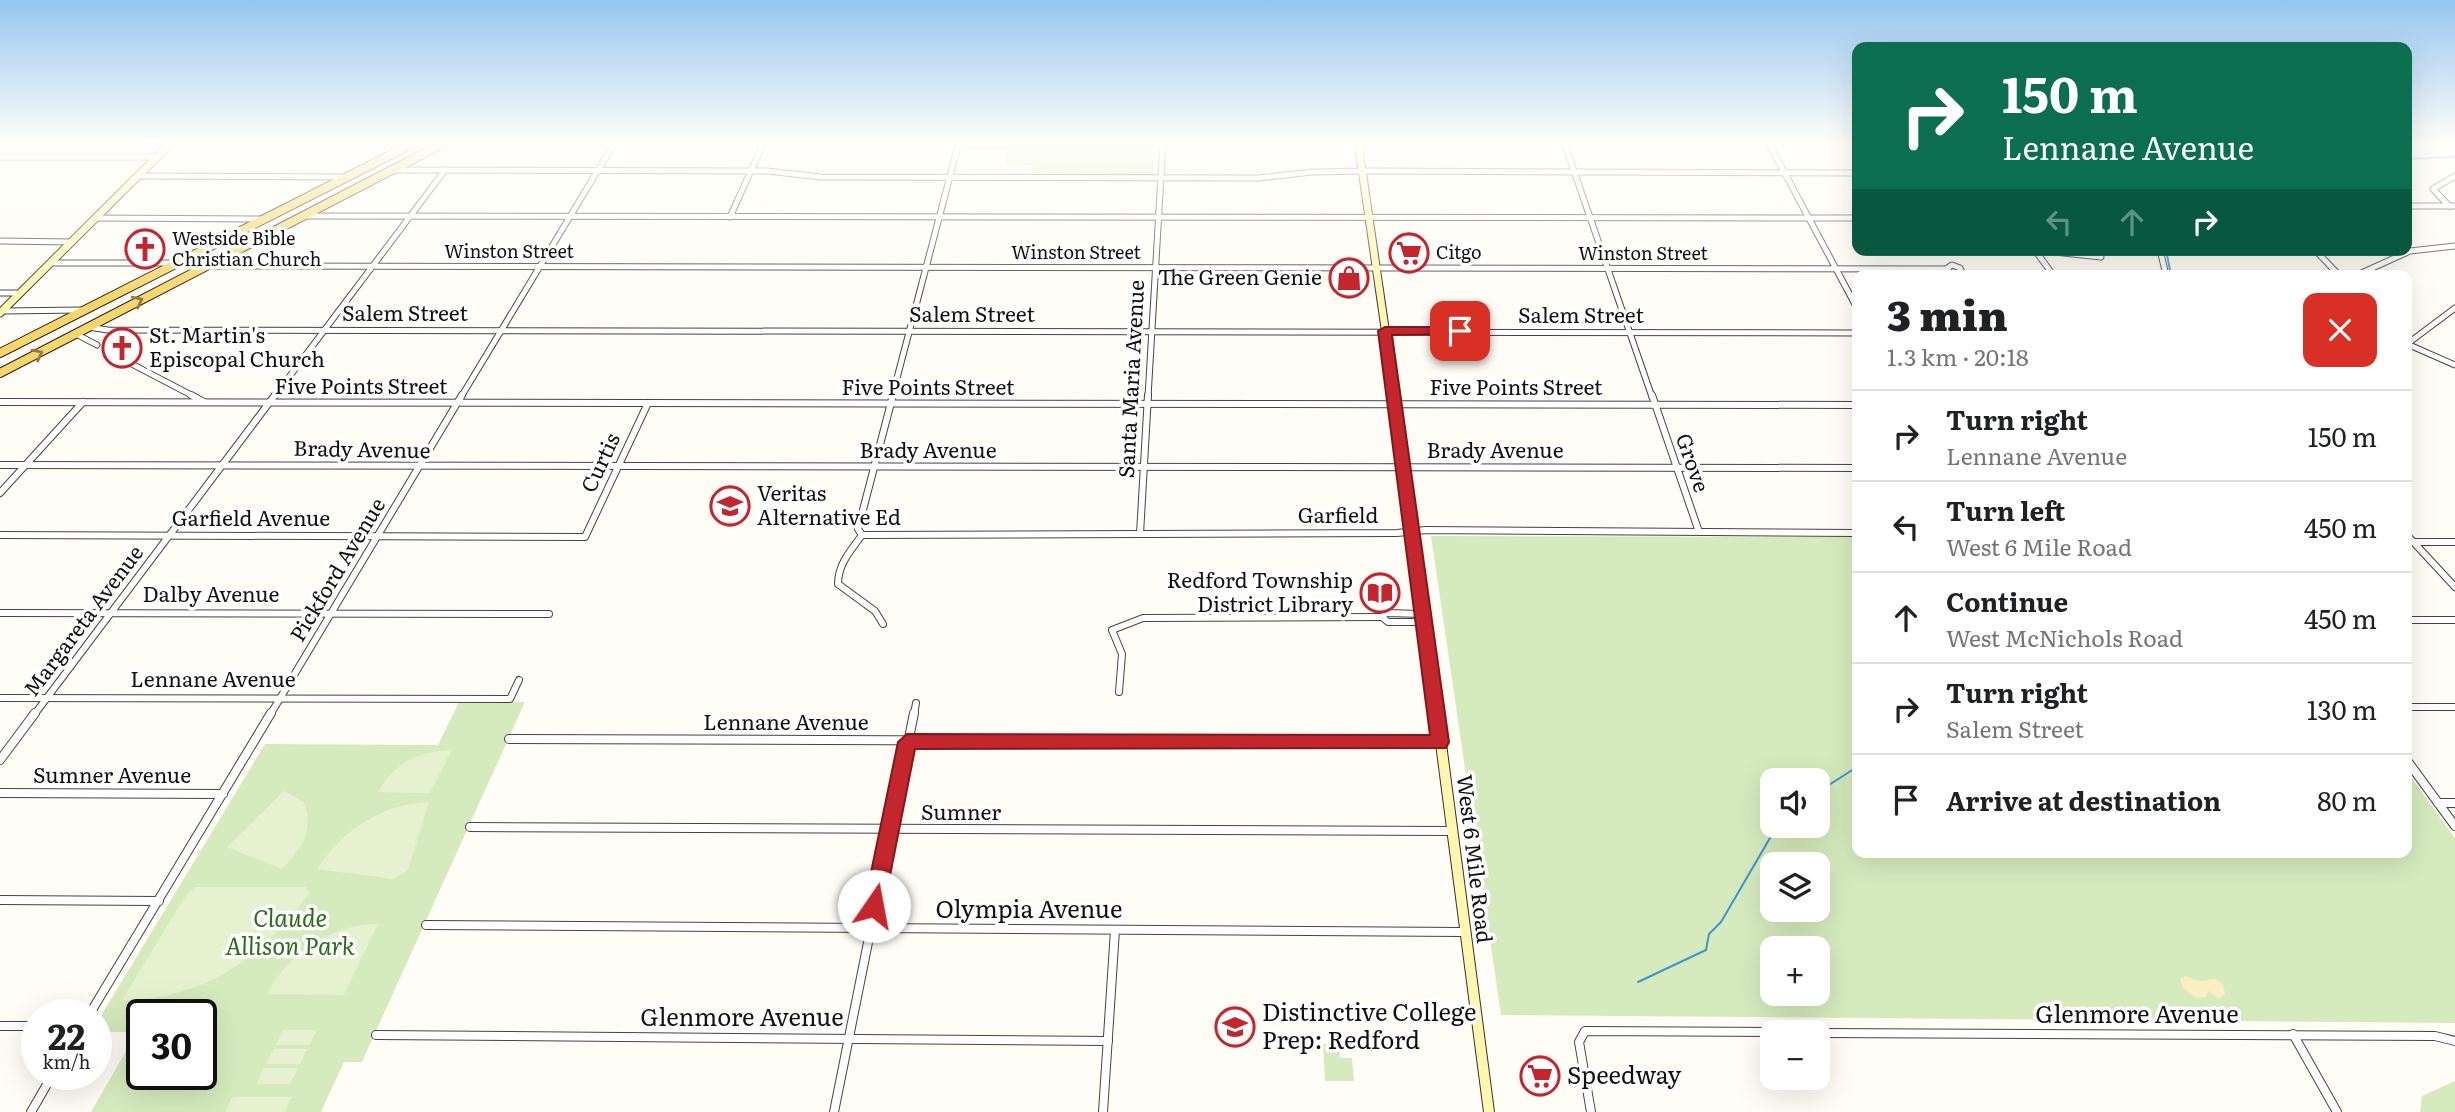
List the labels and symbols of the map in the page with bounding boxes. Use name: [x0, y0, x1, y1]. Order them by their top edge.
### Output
place label: Westside Bible Christian Church: [172, 224, 321, 272]
church icon: Westside Bible Christian Church: [124, 228, 166, 270]
supermarket icon: Citgo: [1388, 232, 1430, 274]
street label: Winston Street: [444, 237, 574, 264]
street label: Winston Street: [1011, 238, 1141, 265]
place label: Citgo: [1436, 238, 1482, 265]
street label: Winston Street: [1578, 239, 1708, 266]
shop icon: The Green Genie: [1328, 257, 1370, 299]
place label: The Green Genie: [1158, 260, 1322, 291]
street label: Santa Maria Avenue: [1109, 279, 1150, 479]
one-way arrow: [131, 295, 144, 309]
street label: Salem Street: [342, 296, 468, 327]
street label: Salem Street: [909, 297, 1035, 328]
street label: Salem Street: [1518, 298, 1644, 329]
pin: [1430, 301, 1490, 361]
place label: St. Martin's Episcopal Church: [149, 318, 325, 373]
church icon: St. Martin's Episcopal Church: [101, 327, 143, 369]
one-way arrow: [31, 348, 43, 362]
street label: Five Points Street: [274, 369, 448, 400]
street label: Five Points Street: [841, 370, 1015, 401]
street label: Five Points Street: [1429, 370, 1603, 401]
street label: Curtis: [571, 427, 626, 497]
street label: Grove: [1670, 429, 1719, 496]
street label: Brady Avenue: [293, 431, 431, 464]
street label: Brady Avenue: [859, 433, 997, 464]
street label: Brady Avenue: [1426, 433, 1564, 464]
place label: Veritas Alternative Ed: [757, 476, 901, 531]
school or university icon: Veritas Alternative Ed: [709, 485, 751, 527]
street label: Pickford Avenue: [281, 491, 391, 647]
street label: Garfield: [1298, 498, 1378, 529]
street label: Garfield Avenue: [172, 501, 330, 532]
street label: Margareta Avenue: [15, 537, 149, 702]
place label: Redford Township District Library: [1167, 563, 1354, 618]
library icon: Redford Township District Library: [1359, 572, 1401, 614]
street label: Dalby Avenue: [143, 577, 280, 608]
street label: Lennane Avenue: [130, 662, 296, 693]
street label: Lennane Avenue: [703, 705, 869, 736]
street label: Sumner Avenue: [33, 758, 191, 789]
street label: West 6 Mile Road: [1451, 773, 1502, 945]
street label: Sumner: [921, 795, 1001, 826]
position arrow: [837, 869, 911, 943]
street label: Olympia Avenue: [936, 890, 1122, 925]
park label: Claude Allison Park: [225, 899, 356, 962]
place label: Distinctive College Prep: Redford: [1262, 993, 1476, 1056]
street label: Glenmore Avenue: [2035, 995, 2239, 1030]
street label: Glenmore Avenue: [640, 998, 844, 1033]
speed limit sign: 30: [126, 999, 217, 1090]
school or university icon: Distinctive College Prep: Redford: [1214, 1006, 1256, 1048]
supermarket icon: Speedway: [1519, 1055, 1561, 1097]
place label: Speedway: [1567, 1056, 1681, 1091]

